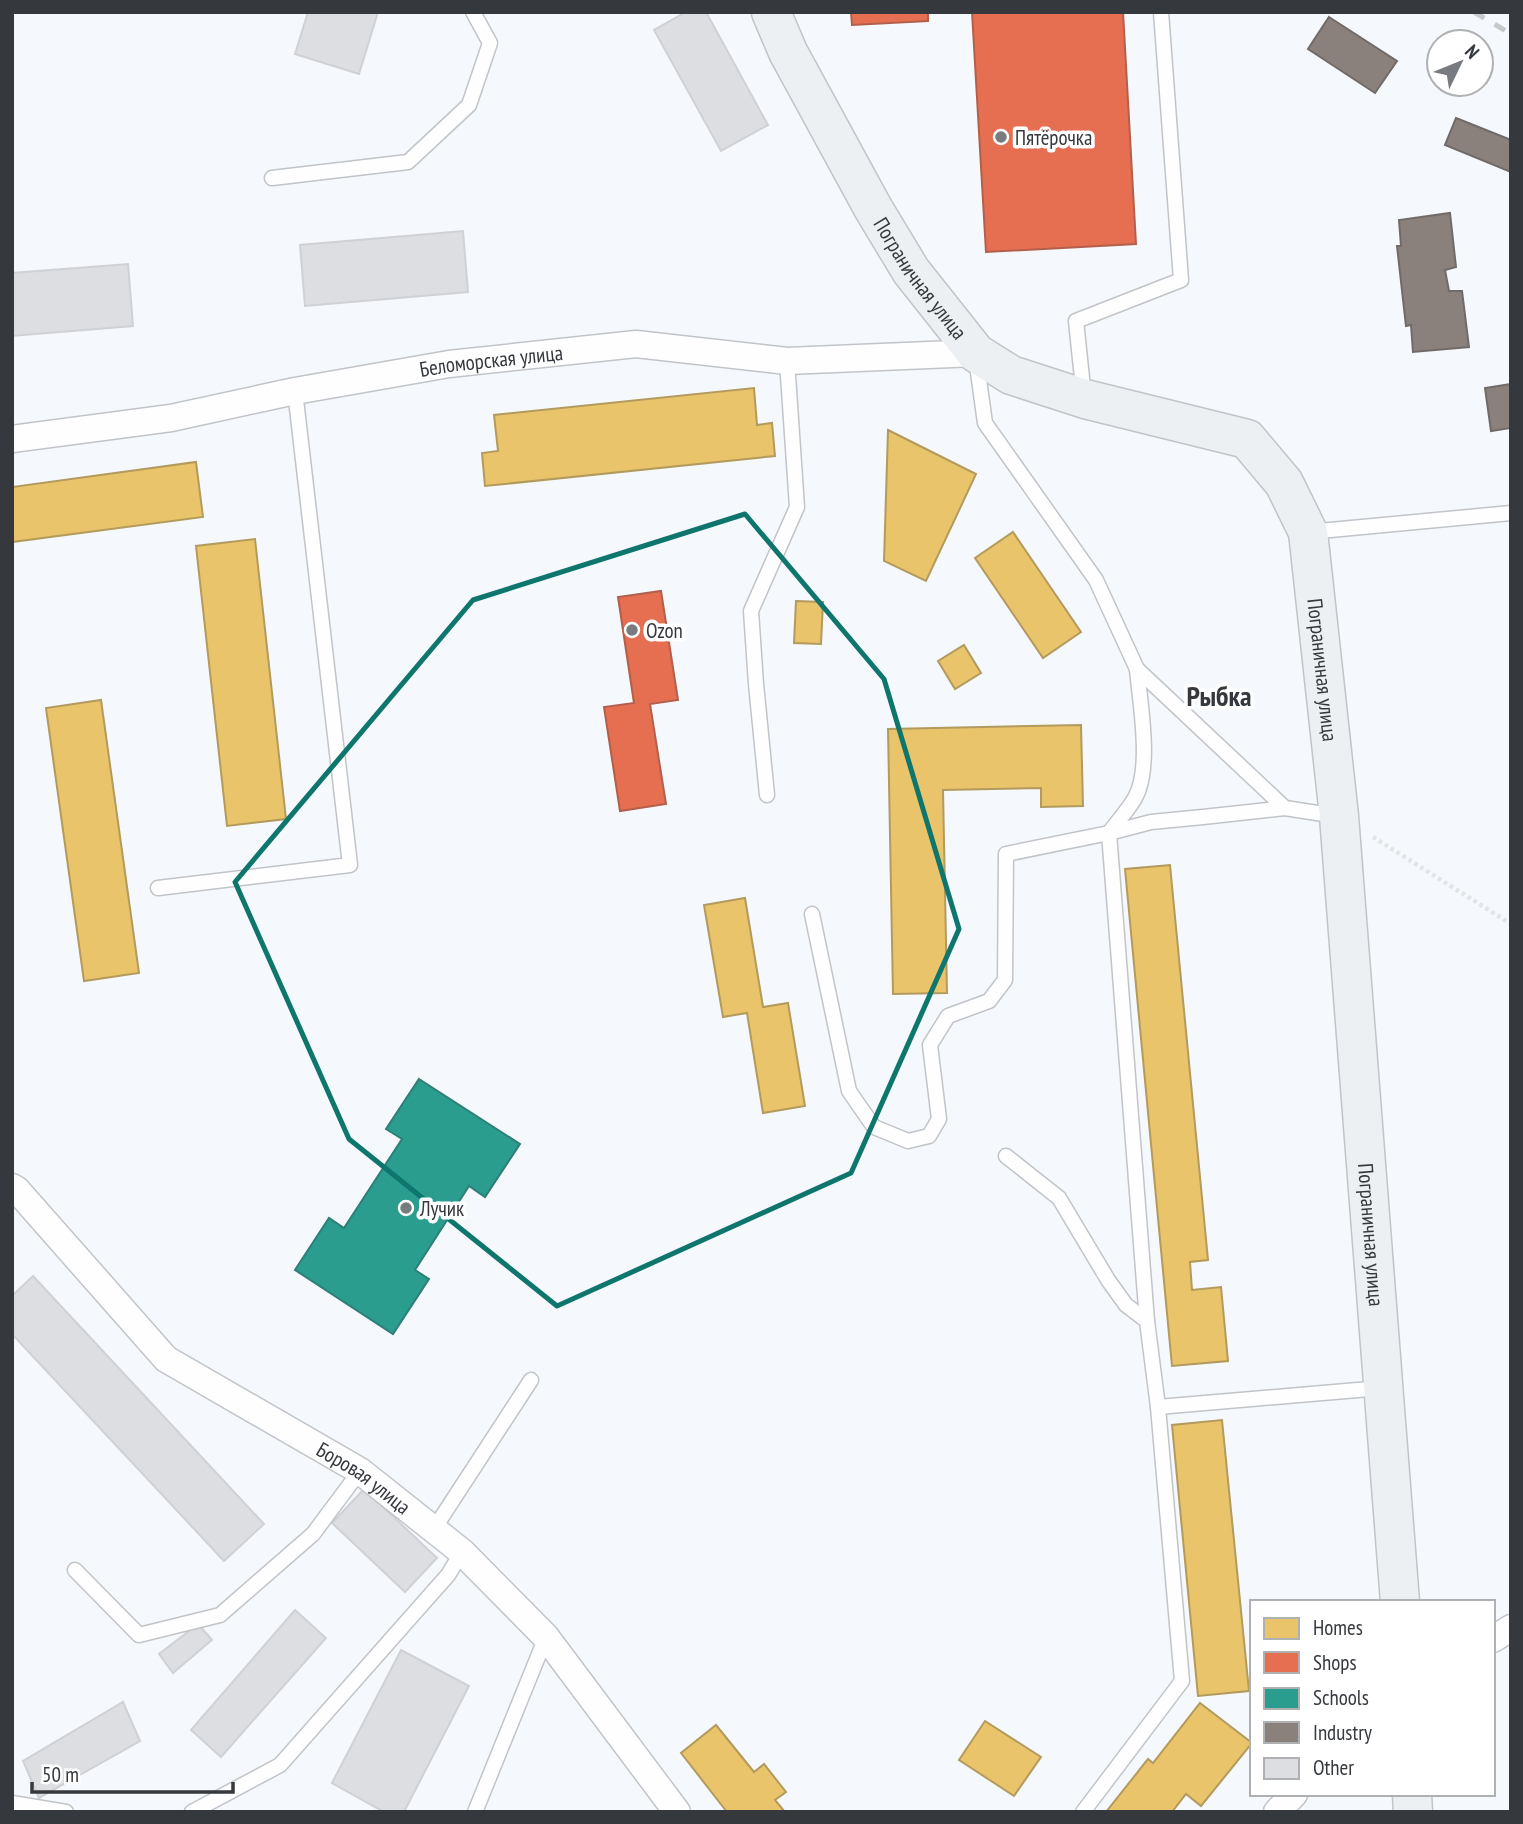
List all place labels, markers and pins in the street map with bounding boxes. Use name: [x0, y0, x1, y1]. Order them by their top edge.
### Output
place label: Пятёрочка: [1015, 124, 1092, 151]
marker: Пятёрочка: [993, 129, 1009, 145]
place label: Ozon: [646, 617, 683, 644]
marker: Ozon: [624, 622, 640, 638]
place label: Лучик: [419, 1195, 464, 1222]
marker: Лучик: [398, 1200, 414, 1216]

